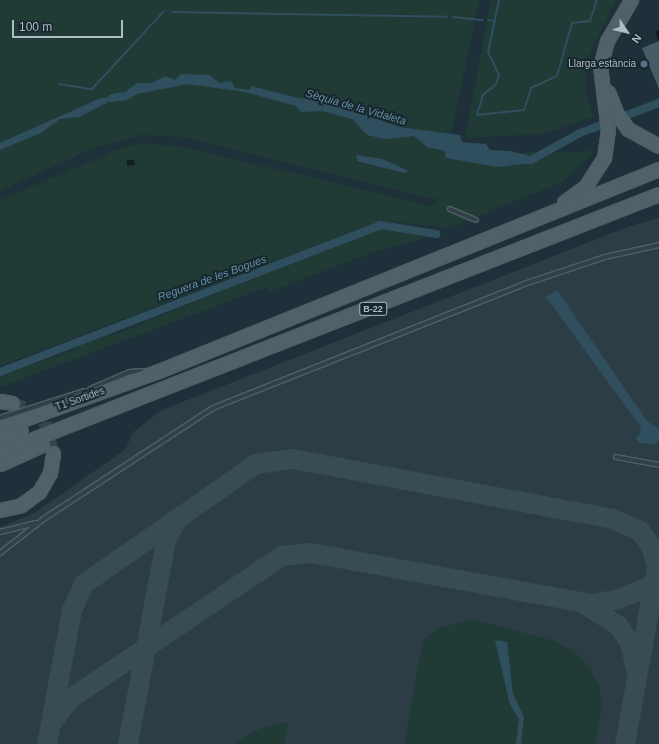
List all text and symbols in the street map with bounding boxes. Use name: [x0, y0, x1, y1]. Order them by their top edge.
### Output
scale bar: [14, 12, 125, 38]
north arrow: [607, 12, 647, 52]
text: 100 m: [19, 20, 52, 34]
text: N: [630, 32, 644, 46]
place label: Llarga estància: [568, 58, 636, 70]
marker: Llarga estància: [639, 59, 649, 69]
water label: Sèquia de la Vidaleta: [304, 86, 408, 128]
water label: Reguera de les Bogues: [156, 252, 268, 304]
road number: B-22: [359, 302, 387, 316]
street label: T1 Sortides: [54, 385, 106, 413]

